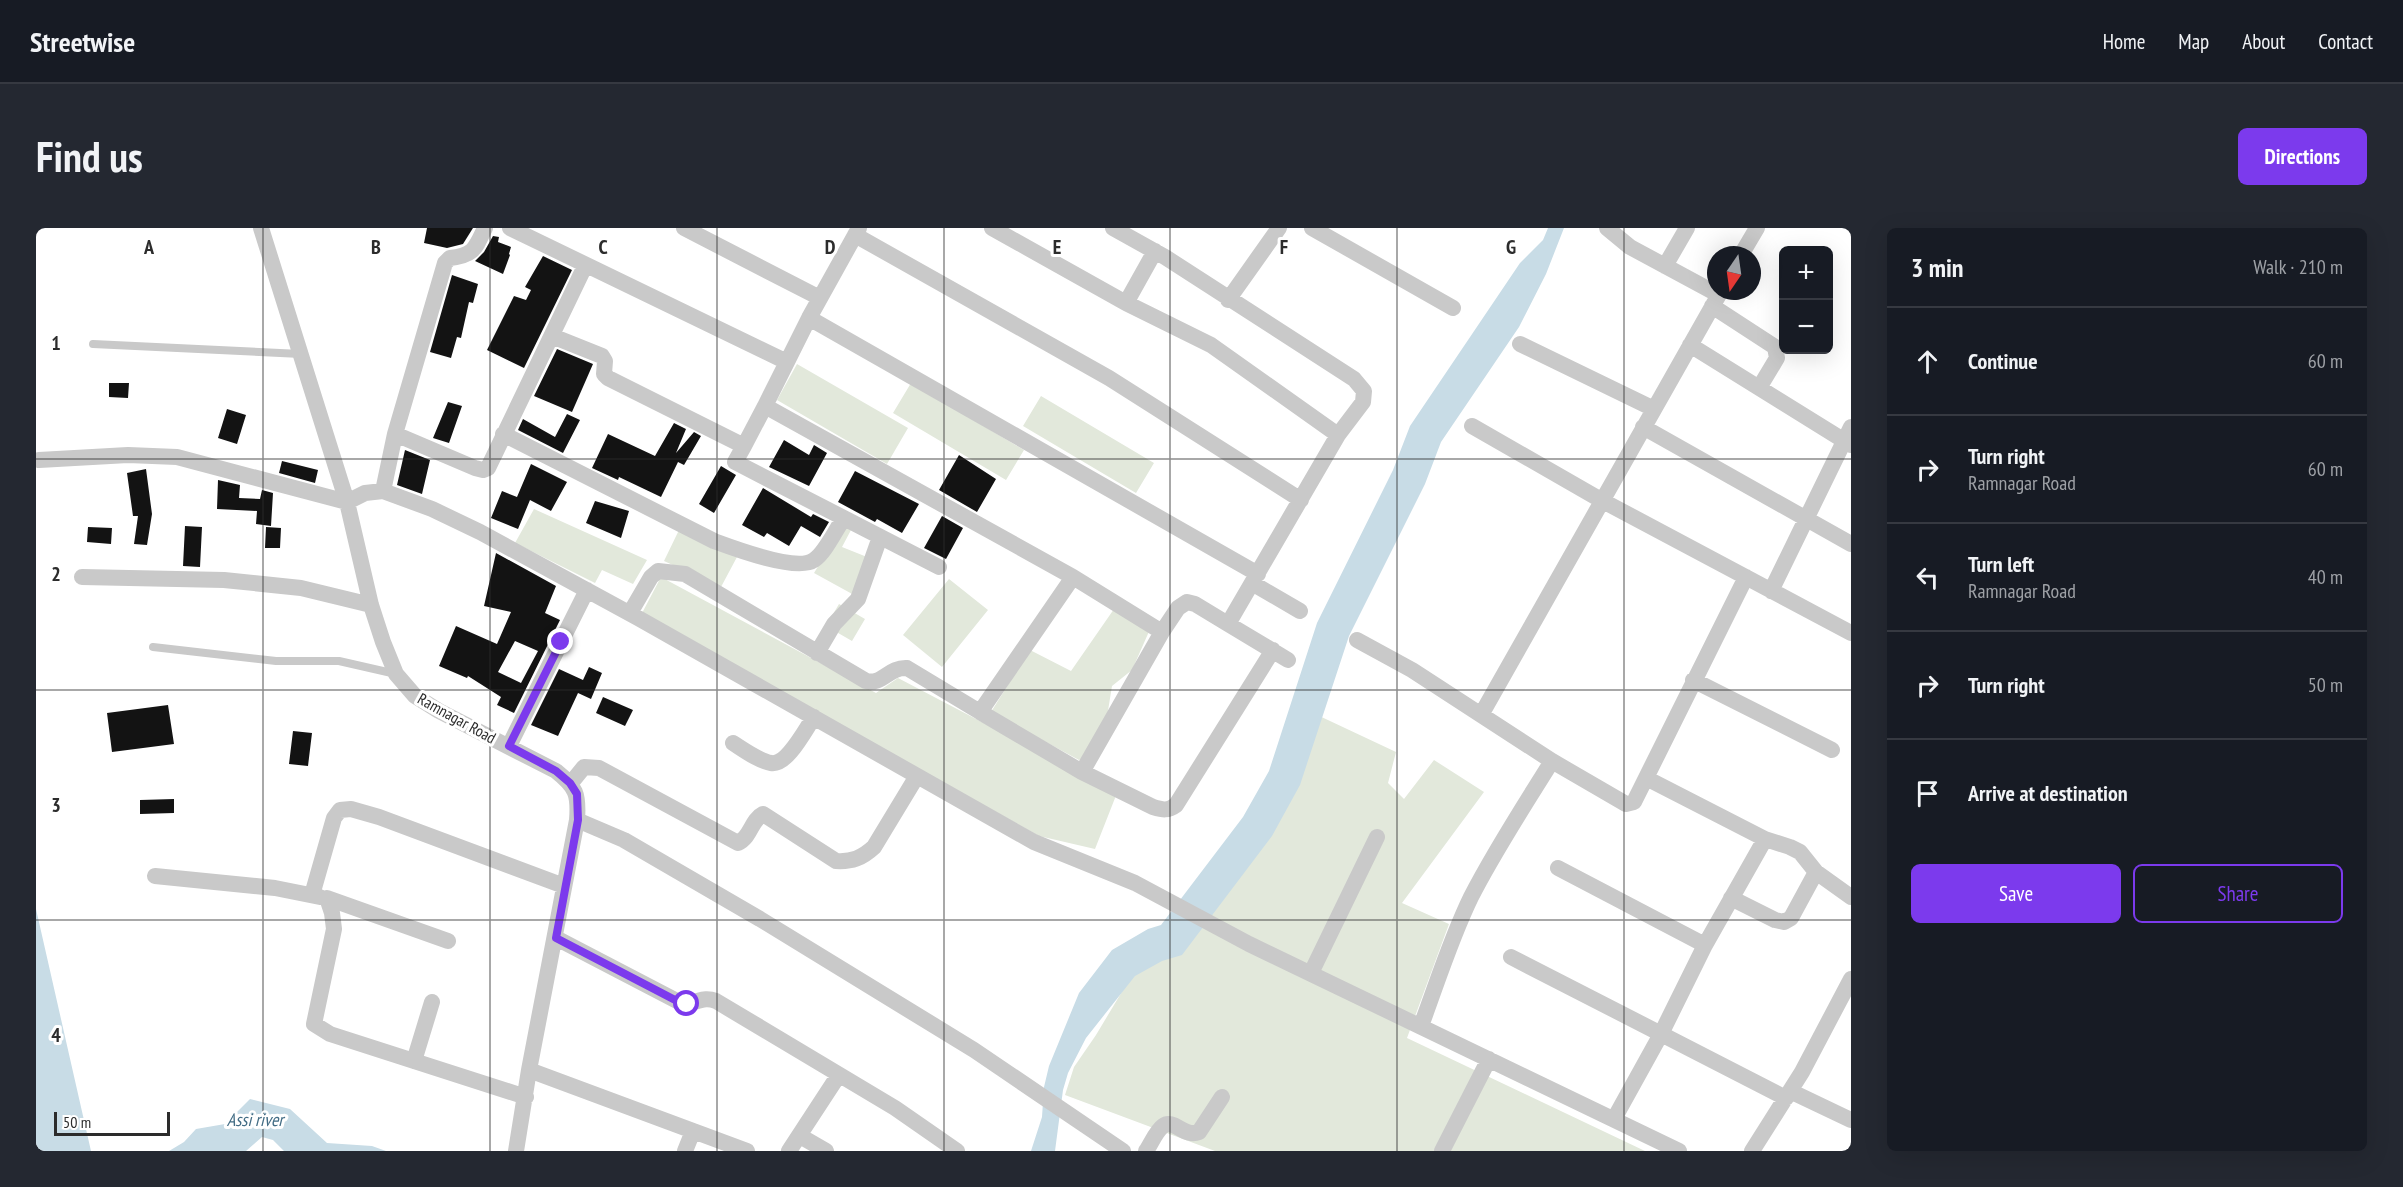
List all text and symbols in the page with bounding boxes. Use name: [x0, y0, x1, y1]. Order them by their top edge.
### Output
text: Streetwise: [30, 23, 135, 60]
text: Home: [2103, 28, 2145, 55]
text: Map: [2178, 28, 2209, 55]
text: About: [2242, 28, 2285, 55]
text: Contact: [2318, 28, 2373, 55]
button: Directions: [2238, 128, 2367, 185]
text: Find us: [36, 129, 143, 184]
text: A: [143, 234, 155, 260]
text: B: [371, 234, 381, 260]
text: C: [598, 234, 608, 260]
text: D: [825, 234, 836, 260]
text: E: [1053, 234, 1061, 260]
text: F: [1280, 234, 1288, 260]
text: G: [1506, 234, 1516, 260]
north arrow: [1707, 246, 1761, 300]
map controls: [1779, 246, 1833, 354]
button: +: [1779, 246, 1833, 300]
text: 3 min: [1911, 251, 1964, 284]
text: Walk · 210 m: [2253, 254, 2343, 280]
button: −: [1779, 300, 1833, 354]
text: 1: [51, 330, 61, 356]
icon: ahead: [1911, 345, 1944, 378]
text: Continue: [1968, 347, 2038, 375]
text: 60 m: [2308, 348, 2343, 374]
text: Turn right: [1968, 442, 2045, 470]
icon: right: [1911, 453, 1944, 486]
text: 60 m: [2308, 456, 2343, 482]
text: Ramnagar Road: [1968, 470, 2076, 496]
text: Turn left: [1968, 550, 2034, 578]
text: 2: [51, 561, 61, 587]
icon: left: [1911, 561, 1944, 594]
text: 40 m: [2308, 564, 2343, 590]
text: Ramnagar Road: [1968, 578, 2076, 604]
route end: [547, 628, 573, 654]
icon: right: [1911, 669, 1944, 702]
text: Turn right: [1968, 671, 2045, 699]
text: 50 m: [2308, 672, 2343, 698]
street label: Ramnagar Road: [414, 688, 500, 748]
icon: arrive: [1911, 777, 1944, 810]
text: Arrive at destination: [1968, 779, 2128, 807]
text: 3: [51, 792, 61, 818]
button: Save: [1911, 864, 2121, 923]
button: Share: [2133, 864, 2343, 923]
route start: [673, 990, 699, 1016]
text: 4: [51, 1022, 61, 1048]
water label: Assi river: [227, 1108, 286, 1131]
scale bar: [54, 1109, 170, 1136]
text: 50 m: [63, 1112, 91, 1132]

